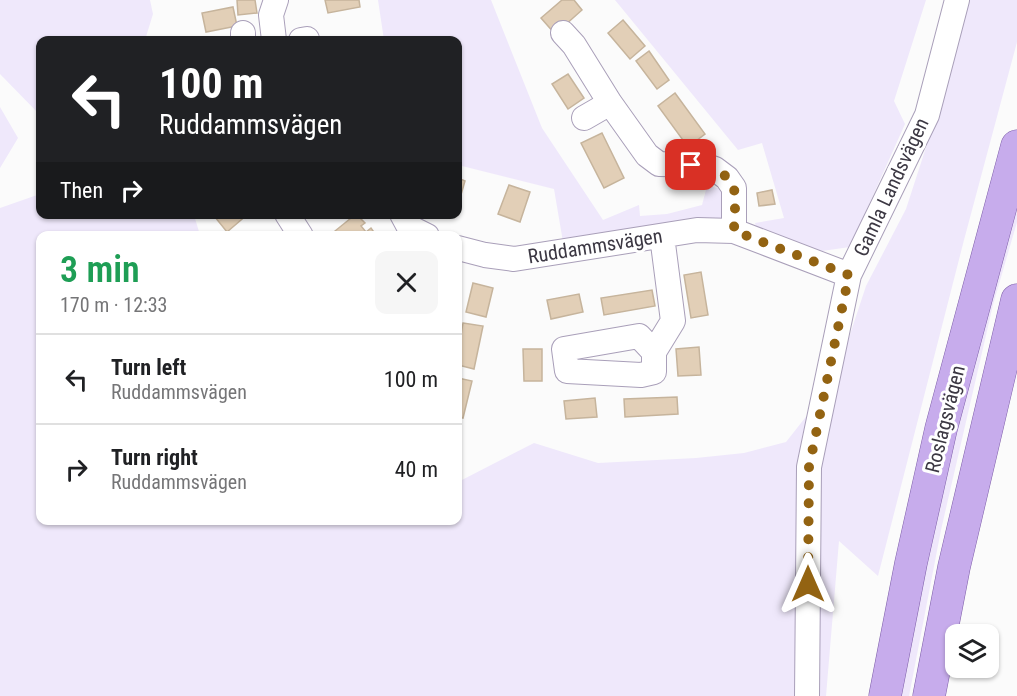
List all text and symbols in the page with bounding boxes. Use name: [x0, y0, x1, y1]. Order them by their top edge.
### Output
text: 100 m: [159, 59, 264, 108]
icon: left: [60, 60, 138, 138]
text: Ruddammsvägen: [159, 109, 342, 141]
street label: Gamla Landsvägen: [848, 114, 934, 260]
pin: [665, 139, 716, 190]
icon: arrive: [674, 148, 707, 181]
icon: right: [115, 174, 148, 207]
text: Then: [60, 178, 103, 203]
street label: Ruddammsvägen: [526, 224, 664, 268]
text: 3 min: [60, 249, 140, 291]
button: close: [375, 251, 438, 314]
text: 170 m · 12:33: [60, 293, 167, 317]
text: Turn left: [111, 355, 186, 380]
icon: left: [60, 363, 93, 396]
street label: Roslagsvägen: [920, 363, 970, 475]
text: 100 m: [384, 367, 438, 392]
text: Ruddammsvägen: [111, 380, 247, 404]
text: Turn right: [111, 445, 198, 470]
icon: right: [60, 453, 93, 486]
text: 40 m: [395, 457, 438, 482]
text: Ruddammsvägen: [111, 470, 247, 494]
position arrow: [776, 552, 840, 616]
map controls: [945, 624, 999, 678]
button: layers: [945, 624, 999, 678]

